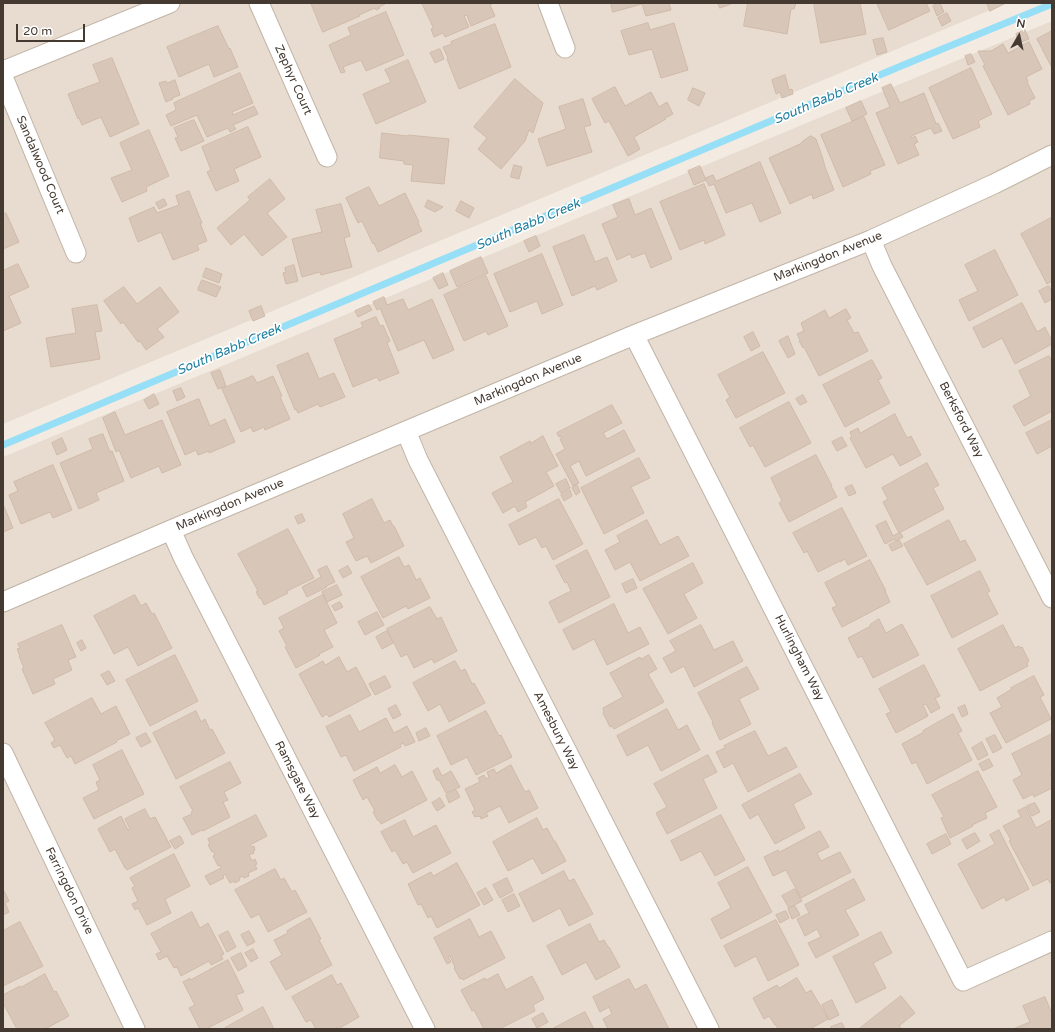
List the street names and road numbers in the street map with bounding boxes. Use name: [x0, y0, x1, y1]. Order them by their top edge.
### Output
street label: Zephyr Court: [271, 43, 315, 117]
street label: Sandalwood Court: [13, 114, 67, 216]
street label: Markingdon Avenue: [772, 229, 884, 285]
street label: Markingdon Avenue: [472, 351, 584, 409]
street label: Berksford Way: [936, 380, 986, 460]
street label: Markingdon Avenue: [174, 476, 286, 534]
street label: Hurlingham Way: [771, 613, 827, 703]
street label: Amesbury Way: [530, 689, 582, 773]
street label: Ramsgate Way: [271, 739, 323, 821]
street label: Farringdon Drive: [42, 845, 96, 937]

